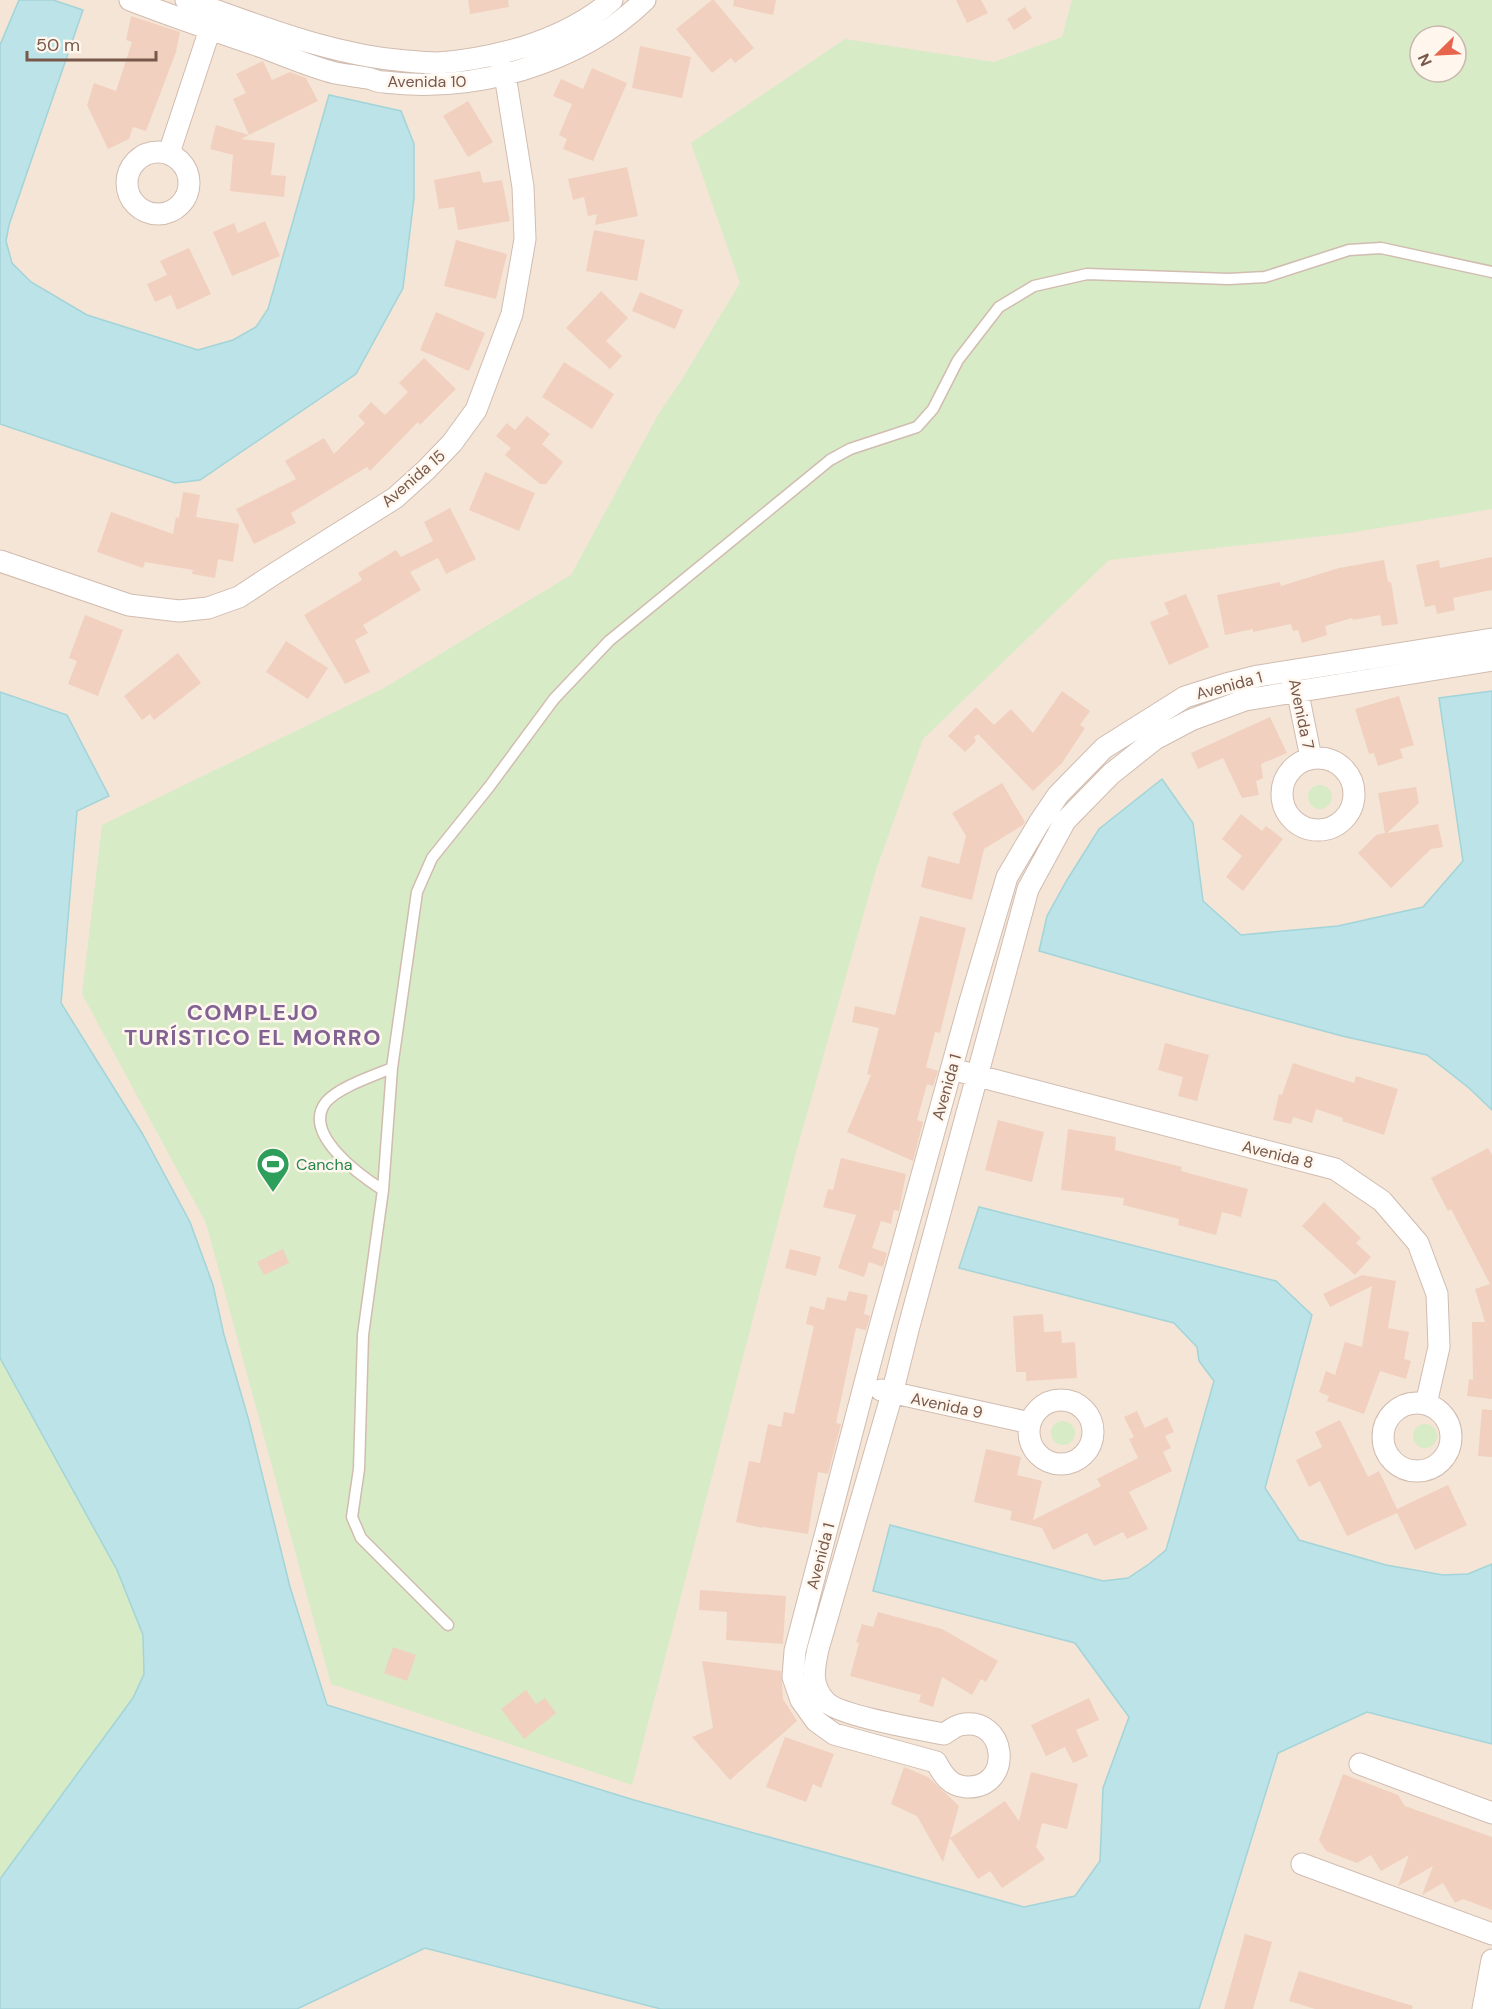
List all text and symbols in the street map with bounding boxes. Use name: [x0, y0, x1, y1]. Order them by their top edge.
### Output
scale bar: [27, 24, 156, 62]
north arrow: [1408, 24, 1468, 84]
text: 50 m: [36, 33, 80, 57]
text: N: [1413, 50, 1437, 69]
street label: Avenida 10: [388, 71, 466, 92]
street label: Avenida 15: [377, 445, 450, 512]
street label: Avenida 1: [1194, 667, 1265, 704]
street label: Avenida 7: [1284, 677, 1319, 751]
district label: COMPLEJO TURÍSTICO EL MORRO: [124, 998, 382, 1052]
street label: Avenida 1: [927, 1052, 966, 1123]
street label: Avenida 8: [1240, 1136, 1316, 1173]
sports icon: Cancha: [255, 1146, 291, 1193]
place label: Cancha: [296, 1154, 352, 1175]
street label: Avenida 9: [909, 1388, 985, 1423]
street label: Avenida 1: [802, 1521, 839, 1592]

